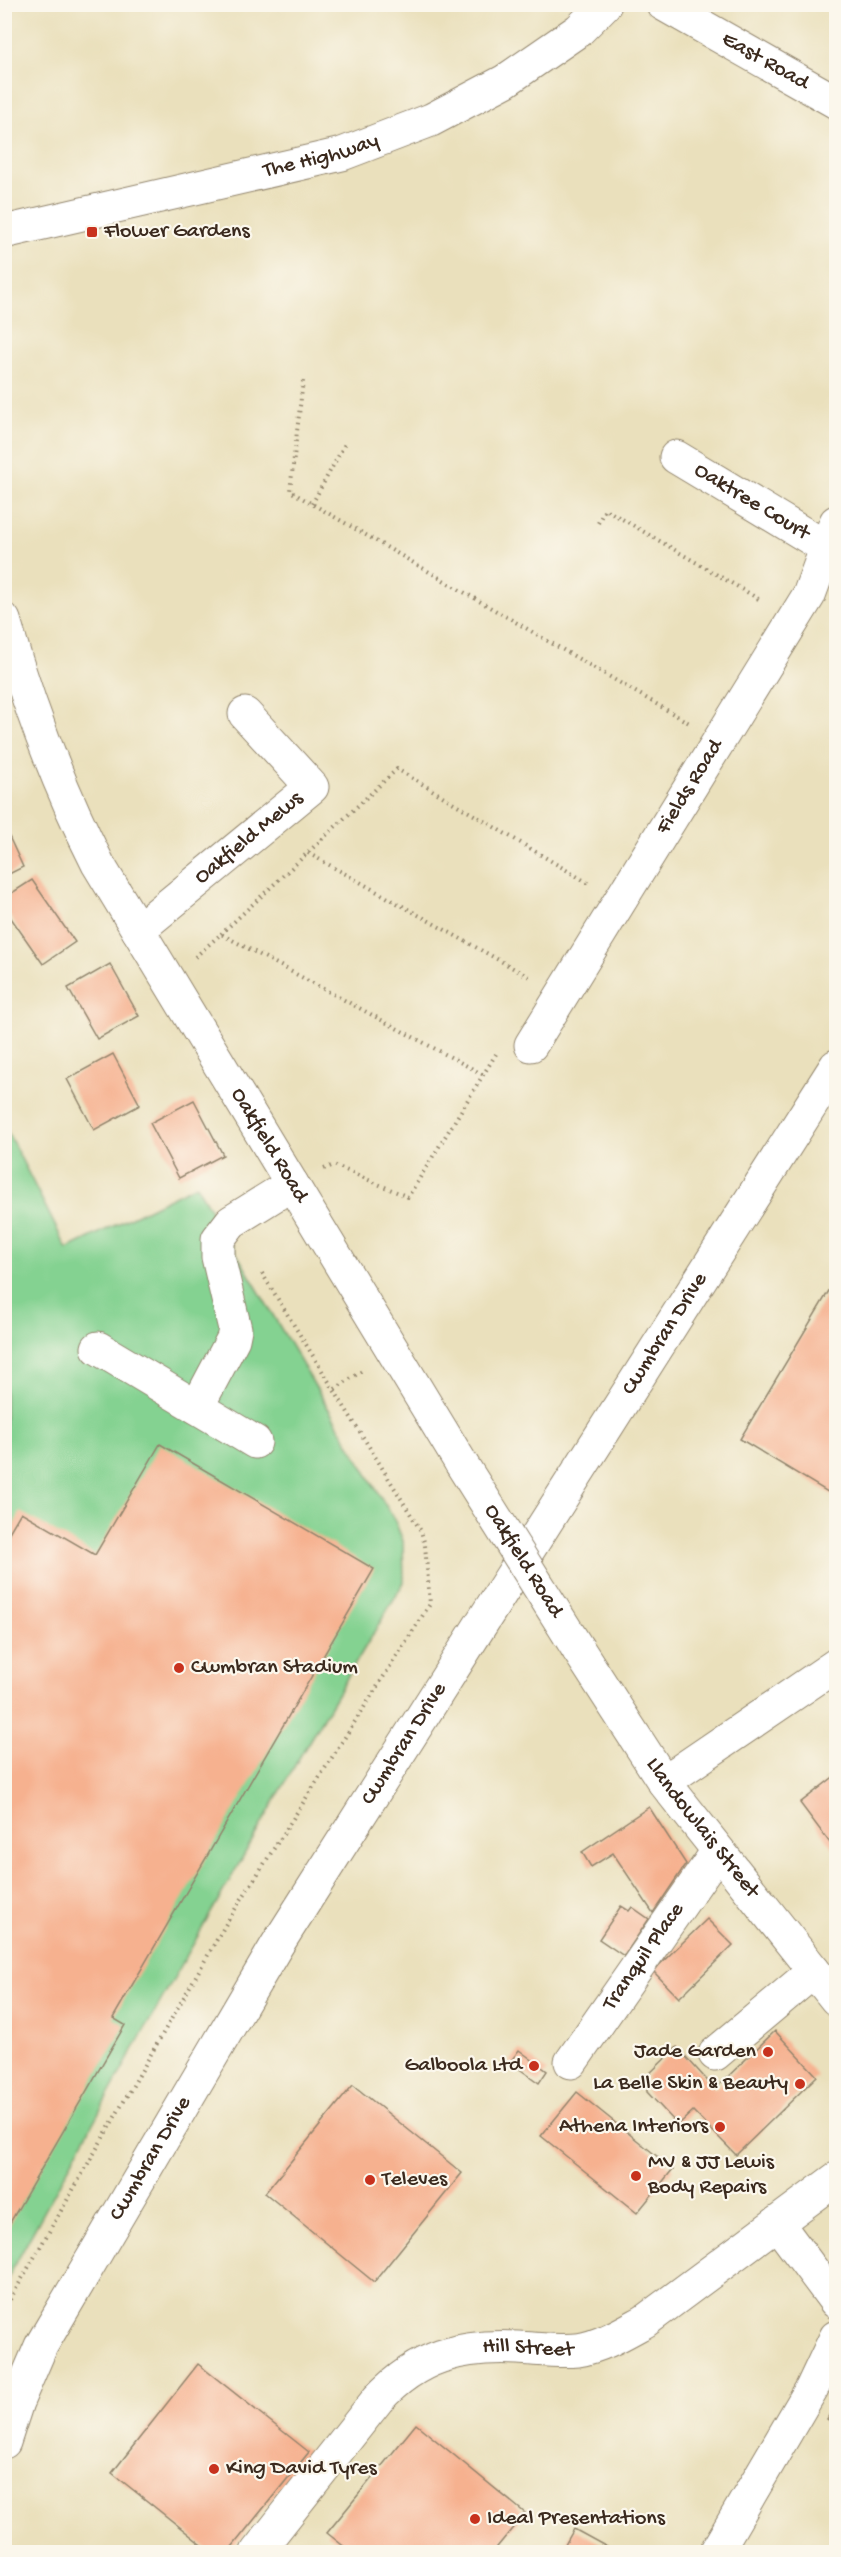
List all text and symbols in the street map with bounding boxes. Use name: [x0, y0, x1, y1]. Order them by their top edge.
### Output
street label: East Road: [716, 27, 815, 98]
street label: The Highway: [259, 128, 383, 185]
place label: Flower Gardens: [103, 219, 251, 245]
marker: Flower Gardens: [85, 225, 99, 239]
street label: Oaktree Court: [689, 458, 816, 548]
street label: Fields Road: [651, 733, 730, 840]
street label: Oakfield Mews: [190, 786, 310, 891]
street label: Oakfield Road: [224, 1083, 314, 1209]
street label: Cwmbran Drive: [617, 1268, 714, 1400]
street label: Oakfield Road: [477, 1500, 569, 1625]
place label: Cwmbran Stadium: [191, 1655, 358, 1681]
marker: Cwmbran Stadium: [172, 1661, 186, 1675]
street label: Cwmbran Drive: [356, 1678, 453, 1810]
street label: Llandowlais Street: [639, 1753, 766, 1905]
street label: Tranquil Place: [597, 1898, 691, 2017]
place label: Jade Garden: [634, 2039, 757, 2065]
marker: Jade Garden: [761, 2045, 775, 2059]
place label: Galboola Ltd: [404, 2053, 524, 2079]
marker: Galboola Ltd: [527, 2059, 541, 2073]
place label: La Belle Skin & Beauty: [593, 2071, 788, 2097]
marker: La Belle Skin & Beauty: [793, 2077, 807, 2091]
street label: Cwmbran Drive: [104, 2092, 198, 2226]
place label: Athena Interiors: [559, 2114, 709, 2140]
marker: Athena Interiors: [713, 2120, 727, 2134]
place label: MV & JJ Lewis Body Repairs: [647, 2150, 775, 2201]
place label: Televes: [380, 2167, 448, 2193]
marker: MV & JJ Lewis Body Repairs: [629, 2169, 643, 2183]
marker: Televes: [363, 2173, 377, 2187]
street label: Hill Street: [482, 2335, 576, 2364]
place label: King David Tyres: [226, 2456, 378, 2482]
marker: King David Tyres: [207, 2462, 221, 2476]
place label: Ideal Presentations: [487, 2506, 666, 2532]
marker: Ideal Presentations: [468, 2512, 482, 2526]

